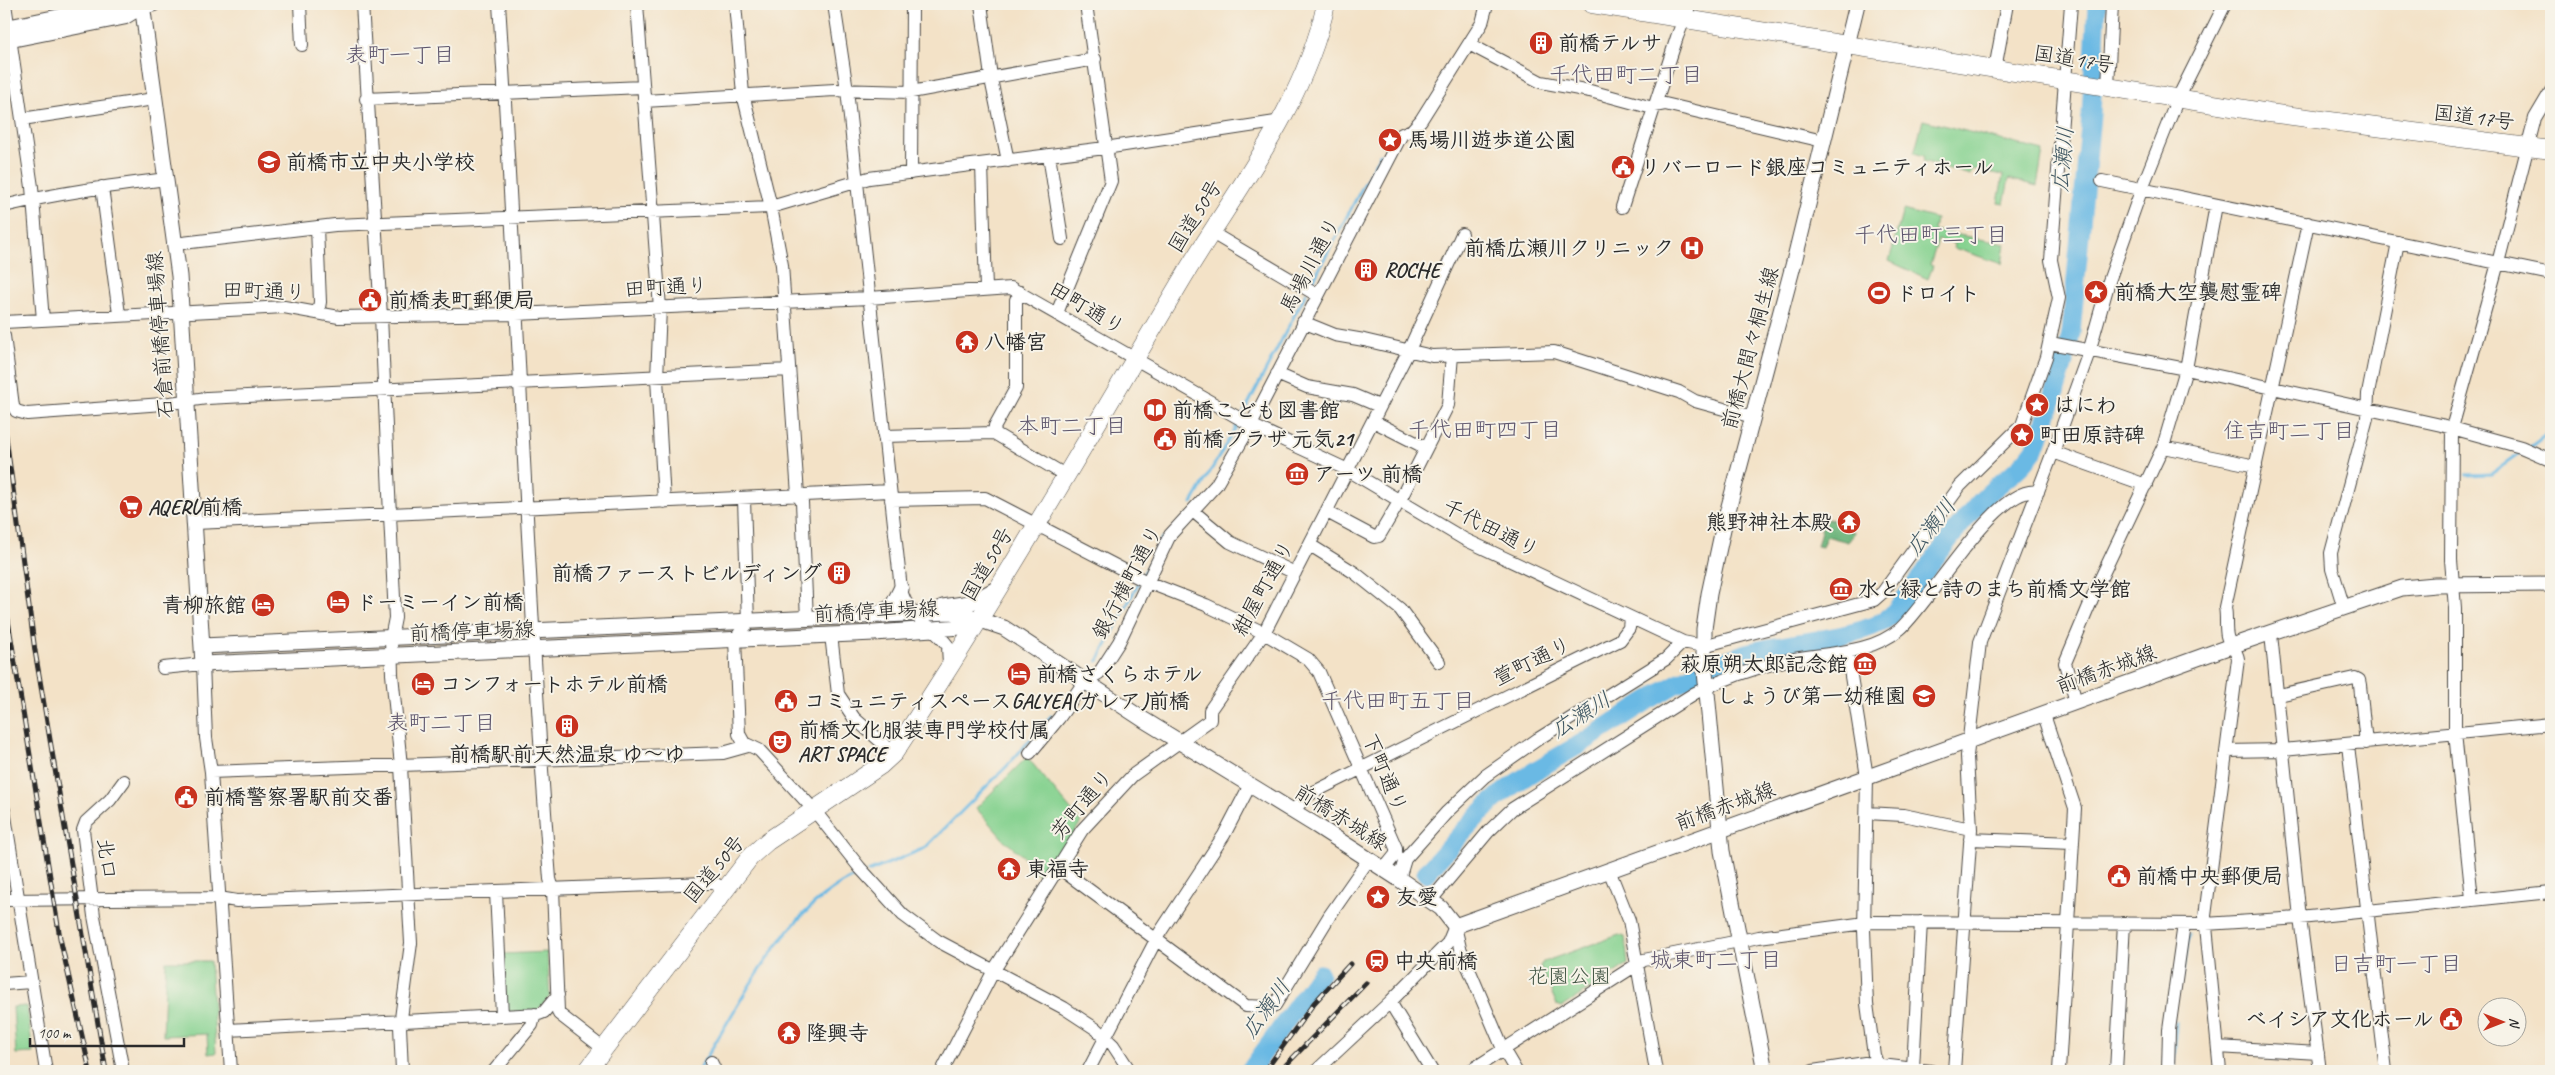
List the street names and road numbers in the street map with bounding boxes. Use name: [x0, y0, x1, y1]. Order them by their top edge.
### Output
street label: 国道17号: [2032, 40, 2116, 78]
street label: 国道17号: [2432, 99, 2516, 135]
street label: 国道50号: [1162, 174, 1228, 258]
street label: 馬場川通り: [1274, 213, 1346, 317]
street label: 石倉前橋停車場線: [141, 250, 179, 420]
street label: 前橋大間々桐生線: [1716, 263, 1784, 433]
street label: 田町通り: [623, 272, 709, 302]
street label: 田町通り: [1044, 275, 1130, 341]
street label: 田町通り: [222, 277, 306, 305]
street label: 千代田通り: [1438, 493, 1544, 563]
street label: 銀行横町通り: [1086, 520, 1168, 644]
street label: 国道50号: [955, 522, 1019, 606]
street label: 紺屋町通り: [1226, 536, 1300, 640]
street label: 前橋停車場線: [812, 595, 940, 627]
street label: 前橋停車場線: [409, 616, 535, 646]
street label: 萱町通り: [1489, 631, 1575, 691]
street label: 前橋赤城線: [2052, 639, 2160, 699]
street label: 下町通り: [1357, 729, 1413, 817]
street label: 芳町通り: [1045, 763, 1119, 845]
street label: 前橋赤城線: [1671, 776, 1779, 836]
street label: 前橋赤城線: [1290, 778, 1392, 856]
street label: 国道50号: [678, 829, 750, 909]
street label: 北口: [92, 837, 122, 881]

